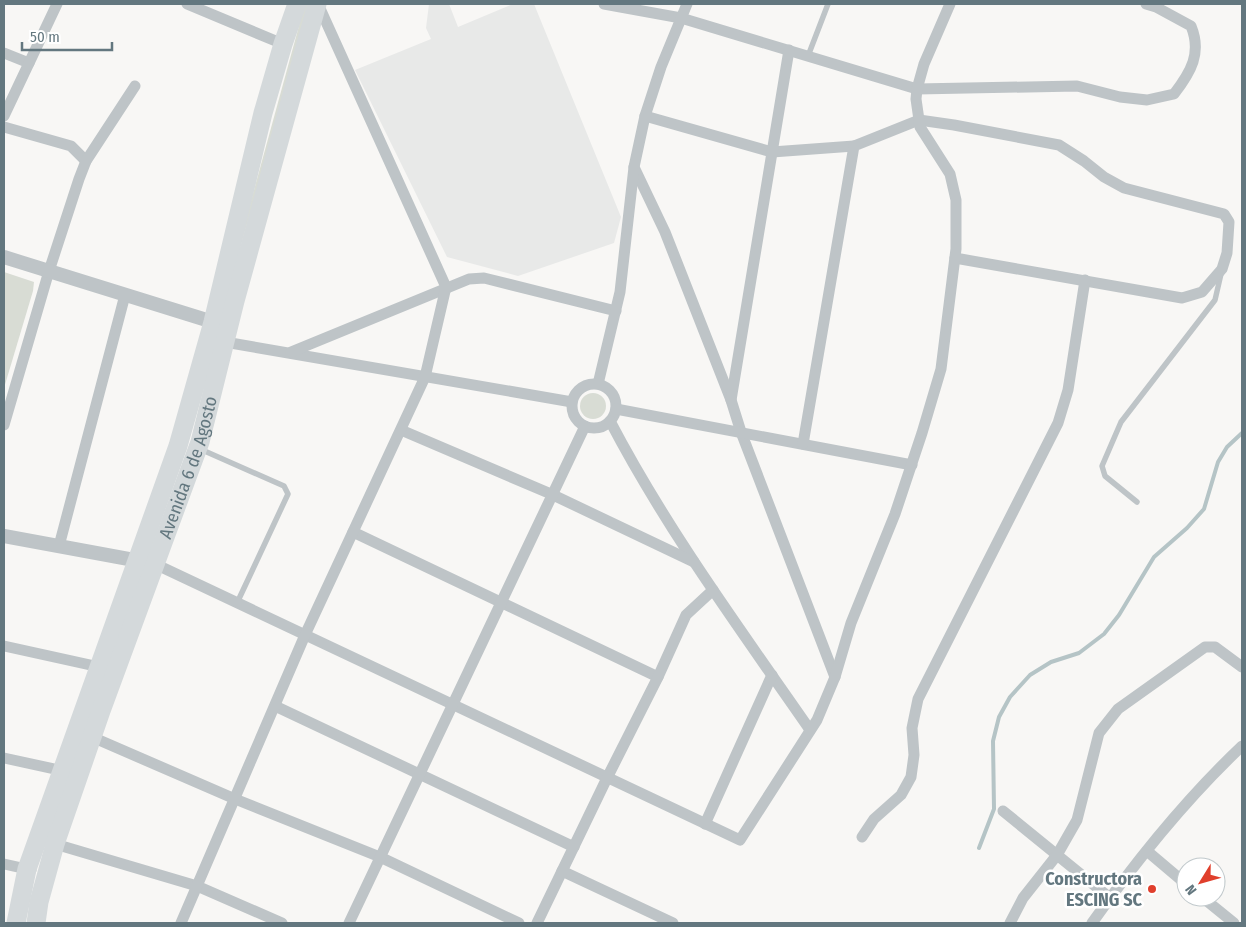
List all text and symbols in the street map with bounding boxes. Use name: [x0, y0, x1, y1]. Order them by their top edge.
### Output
scale bar: [22, 20, 112, 52]
text: 50 m: [30, 28, 60, 46]
street label: Avenida 6 de Agosto: [154, 394, 222, 542]
north arrow: [1176, 857, 1226, 907]
place label: Constructora ESCING SC: [1045, 868, 1143, 911]
text: N: [1182, 881, 1200, 898]
marker: Constructora ESCING SC: [1146, 883, 1158, 895]

